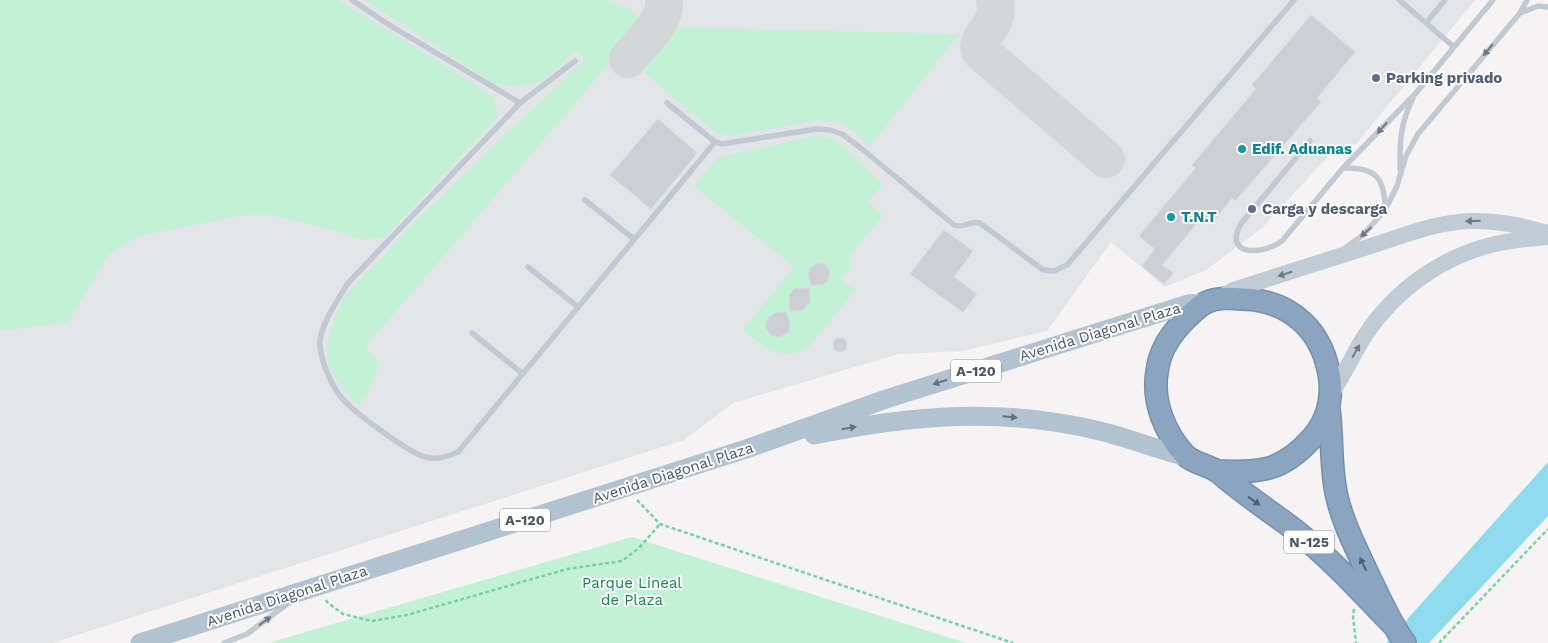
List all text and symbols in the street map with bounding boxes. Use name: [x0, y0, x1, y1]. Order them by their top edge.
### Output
one-way arrow: [1483, 43, 1494, 56]
place label: Parking privado: [1386, 69, 1502, 87]
marker: Parking privado: [1370, 72, 1382, 84]
one-way arrow: [1376, 121, 1387, 134]
place label: Edif. Aduanas: [1252, 140, 1352, 158]
marker: Edif. Aduanas: [1236, 143, 1248, 155]
place label: Carga y descarga: [1262, 200, 1388, 218]
marker: Carga y descarga: [1246, 203, 1258, 215]
place label: T.N.T: [1181, 208, 1217, 226]
marker: T.N.T: [1165, 211, 1177, 223]
one-way arrow: [1464, 217, 1480, 225]
one-way arrow: [1360, 226, 1372, 237]
one-way arrow: [1277, 270, 1292, 278]
street label: Avenida Diagonal Plaza: [1017, 299, 1183, 365]
one-way arrow: [1351, 345, 1360, 358]
road number: A-120: [951, 360, 1001, 382]
one-way arrow: [933, 378, 948, 386]
one-way arrow: [1002, 413, 1018, 421]
one-way arrow: [841, 423, 857, 431]
street label: Avenida Diagonal Plaza: [590, 438, 756, 507]
one-way arrow: [1247, 496, 1261, 506]
road number: A-120: [500, 508, 550, 532]
road number: N-125: [1284, 530, 1334, 554]
one-way arrow: [1359, 557, 1368, 572]
street label: Avenida Diagonal Plaza: [204, 561, 370, 630]
park label: Parque Lineal de Plaza: [582, 574, 682, 609]
one-way arrow: [259, 616, 272, 626]

